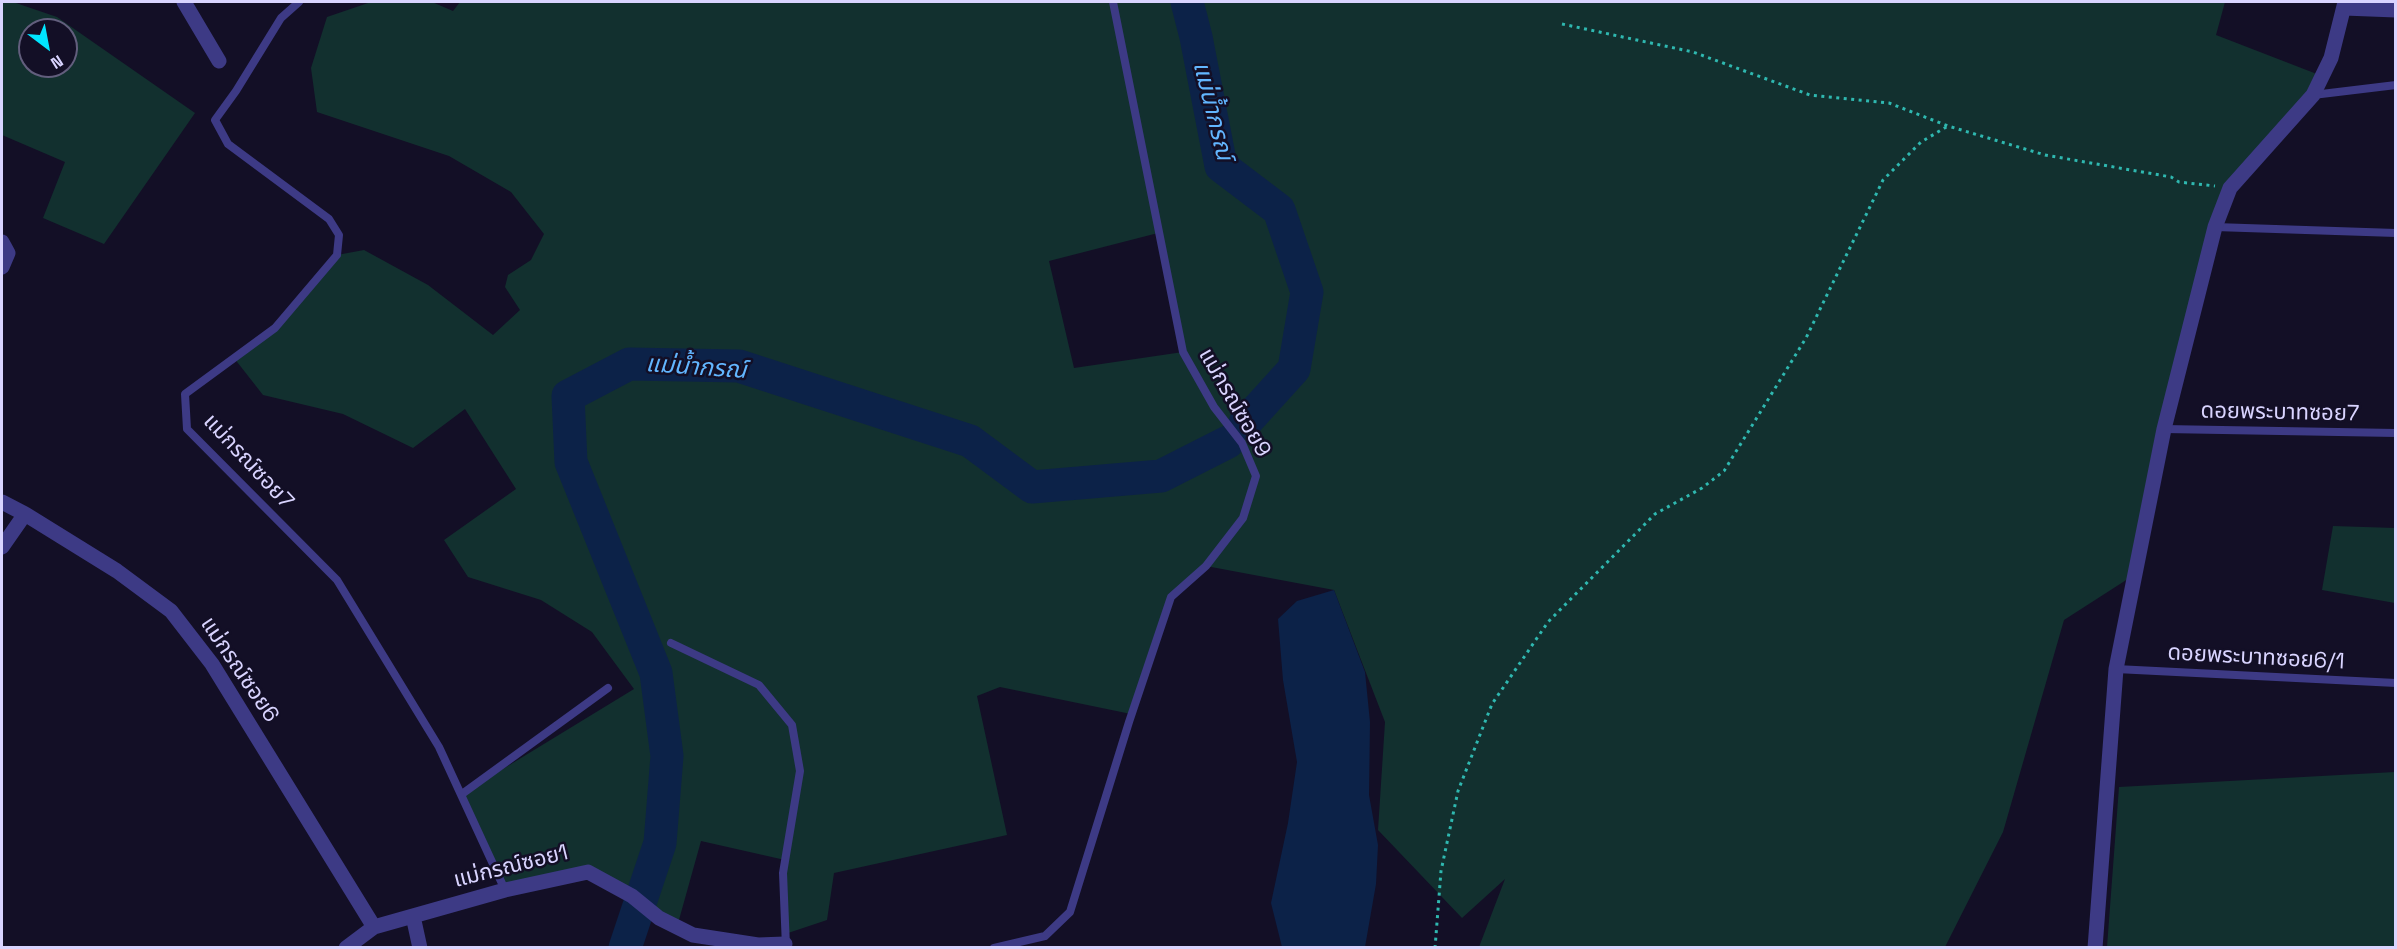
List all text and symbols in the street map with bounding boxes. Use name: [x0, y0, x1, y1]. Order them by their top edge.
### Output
north arrow: [18, 18, 78, 78]
text: N: [47, 50, 67, 74]
water label: แม่น้ำกรณ์: [1186, 59, 1238, 163]
street label: แม่กรณ์ซอย9: [1192, 344, 1276, 462]
water label: แม่น้ำกรณ์: [645, 350, 747, 386]
street label: ดอยพระบาทซอย7: [2200, 398, 2360, 428]
street label: แม่กรณ์ซอย7: [197, 409, 299, 515]
street label: แม่กรณ์ซอย6: [194, 612, 284, 728]
street label: ดอยพระบาทซอย6/1: [2167, 640, 2345, 676]
street label: แม่กรณ์ซอย1: [451, 840, 571, 894]

